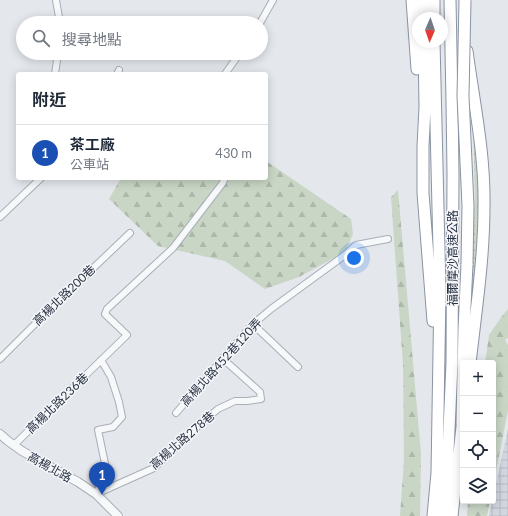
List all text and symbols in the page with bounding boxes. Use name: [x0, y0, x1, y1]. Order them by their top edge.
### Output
north arrow: [412, 12, 448, 48]
search box: [16, 16, 268, 60]
icon: search: [30, 27, 52, 49]
text: 搜尋地點: [62, 30, 122, 48]
text: 附近: [32, 89, 66, 110]
text: 茶工廠: [70, 135, 115, 153]
text: 1: [41, 145, 49, 161]
text: 430 m: [215, 145, 252, 161]
text: 公車站: [70, 156, 109, 172]
street label: 福爾摩沙高速公路: [445, 210, 460, 306]
your location: [344, 248, 364, 268]
street label: 高楊北路200巷: [30, 262, 98, 328]
street label: 高楊北路452巷120弄: [177, 315, 265, 409]
map controls: [460, 360, 496, 504]
button: +: [460, 360, 496, 396]
street label: 高楊北路236巷: [23, 370, 91, 436]
button: −: [460, 396, 496, 432]
street label: 高楊北路278巷: [147, 408, 217, 472]
button: locate: [460, 432, 496, 468]
street label: 高楊北路: [25, 449, 75, 485]
pin: 1: [89, 462, 115, 495]
button: layers: [460, 468, 496, 504]

